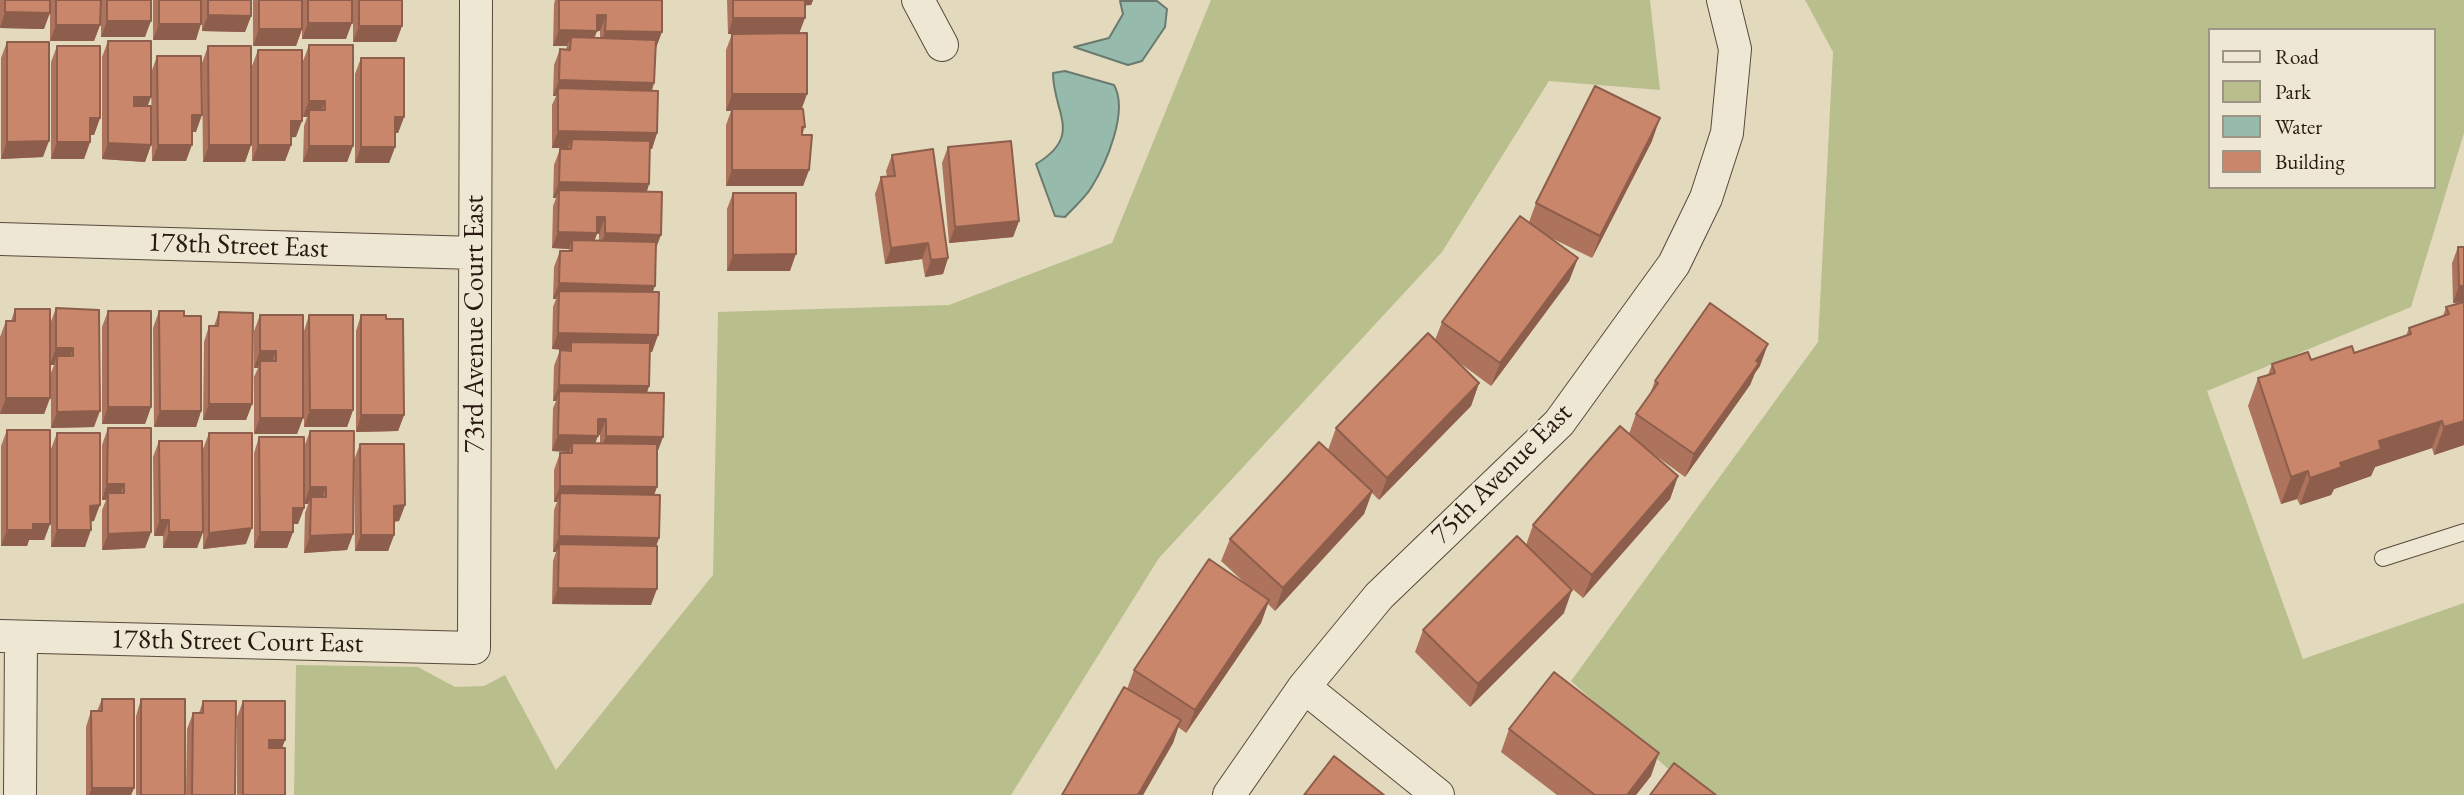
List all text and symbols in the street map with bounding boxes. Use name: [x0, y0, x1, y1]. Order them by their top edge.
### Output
legend: [2208, 28, 2436, 189]
text: Road: [2275, 43, 2319, 70]
text: Park: [2275, 78, 2311, 105]
text: Water: [2275, 113, 2322, 140]
text: Building: [2275, 148, 2345, 175]
street label: 73rd Avenue Court East: [458, 195, 492, 453]
street label: 178th Street East: [147, 226, 329, 266]
street label: 75th Avenue East: [1424, 396, 1580, 552]
street label: 178th Street Court East: [110, 623, 364, 661]

